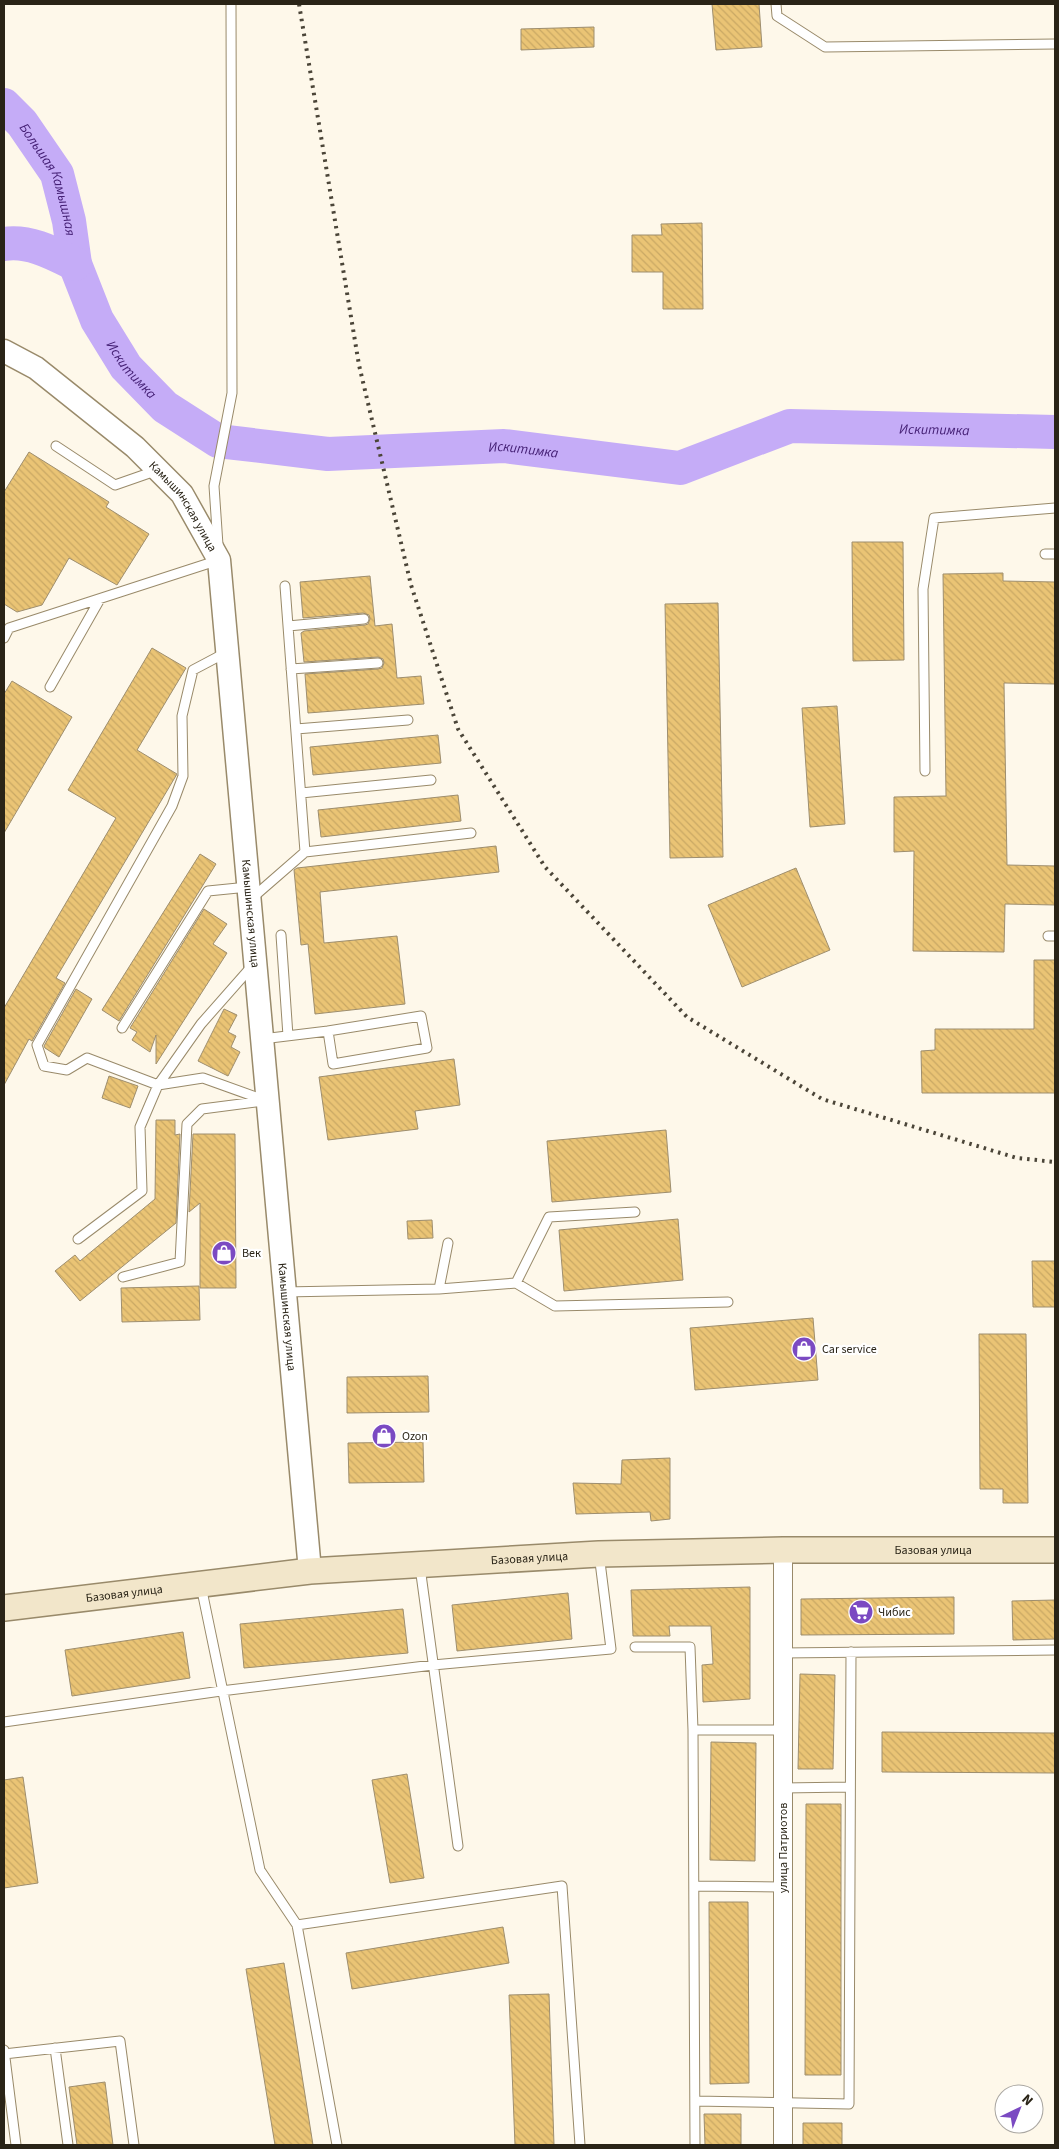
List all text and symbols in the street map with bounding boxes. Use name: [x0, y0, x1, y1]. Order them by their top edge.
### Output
water label: Большая Камышная: [14, 119, 80, 238]
water label: Искитимка: [101, 337, 161, 404]
water label: Искитимка: [899, 419, 970, 441]
water label: Искитимка: [488, 437, 560, 464]
street label: Камышинская улица: [145, 457, 221, 555]
street label: Камышинская улица: [237, 859, 264, 968]
shop icon: Век: [211, 1240, 237, 1266]
place label: Век: [242, 1245, 261, 1262]
street label: Камышинская улица: [273, 1262, 300, 1372]
shop icon: Car service: [791, 1336, 817, 1362]
place label: Car service: [822, 1341, 877, 1358]
shop icon: Ozon: [371, 1423, 397, 1449]
place label: Ozon: [402, 1428, 428, 1445]
street label: Базовая улица: [895, 1542, 972, 1559]
street label: Базовая улица: [490, 1548, 569, 1569]
street label: Базовая улица: [85, 1581, 164, 1607]
supermarket icon: Чибис: [848, 1599, 874, 1625]
place label: Чибис: [878, 1604, 911, 1621]
street label: улица Патриотов: [775, 1803, 792, 1893]
north arrow: [994, 2084, 1044, 2134]
text: N: [1017, 2090, 1037, 2111]

